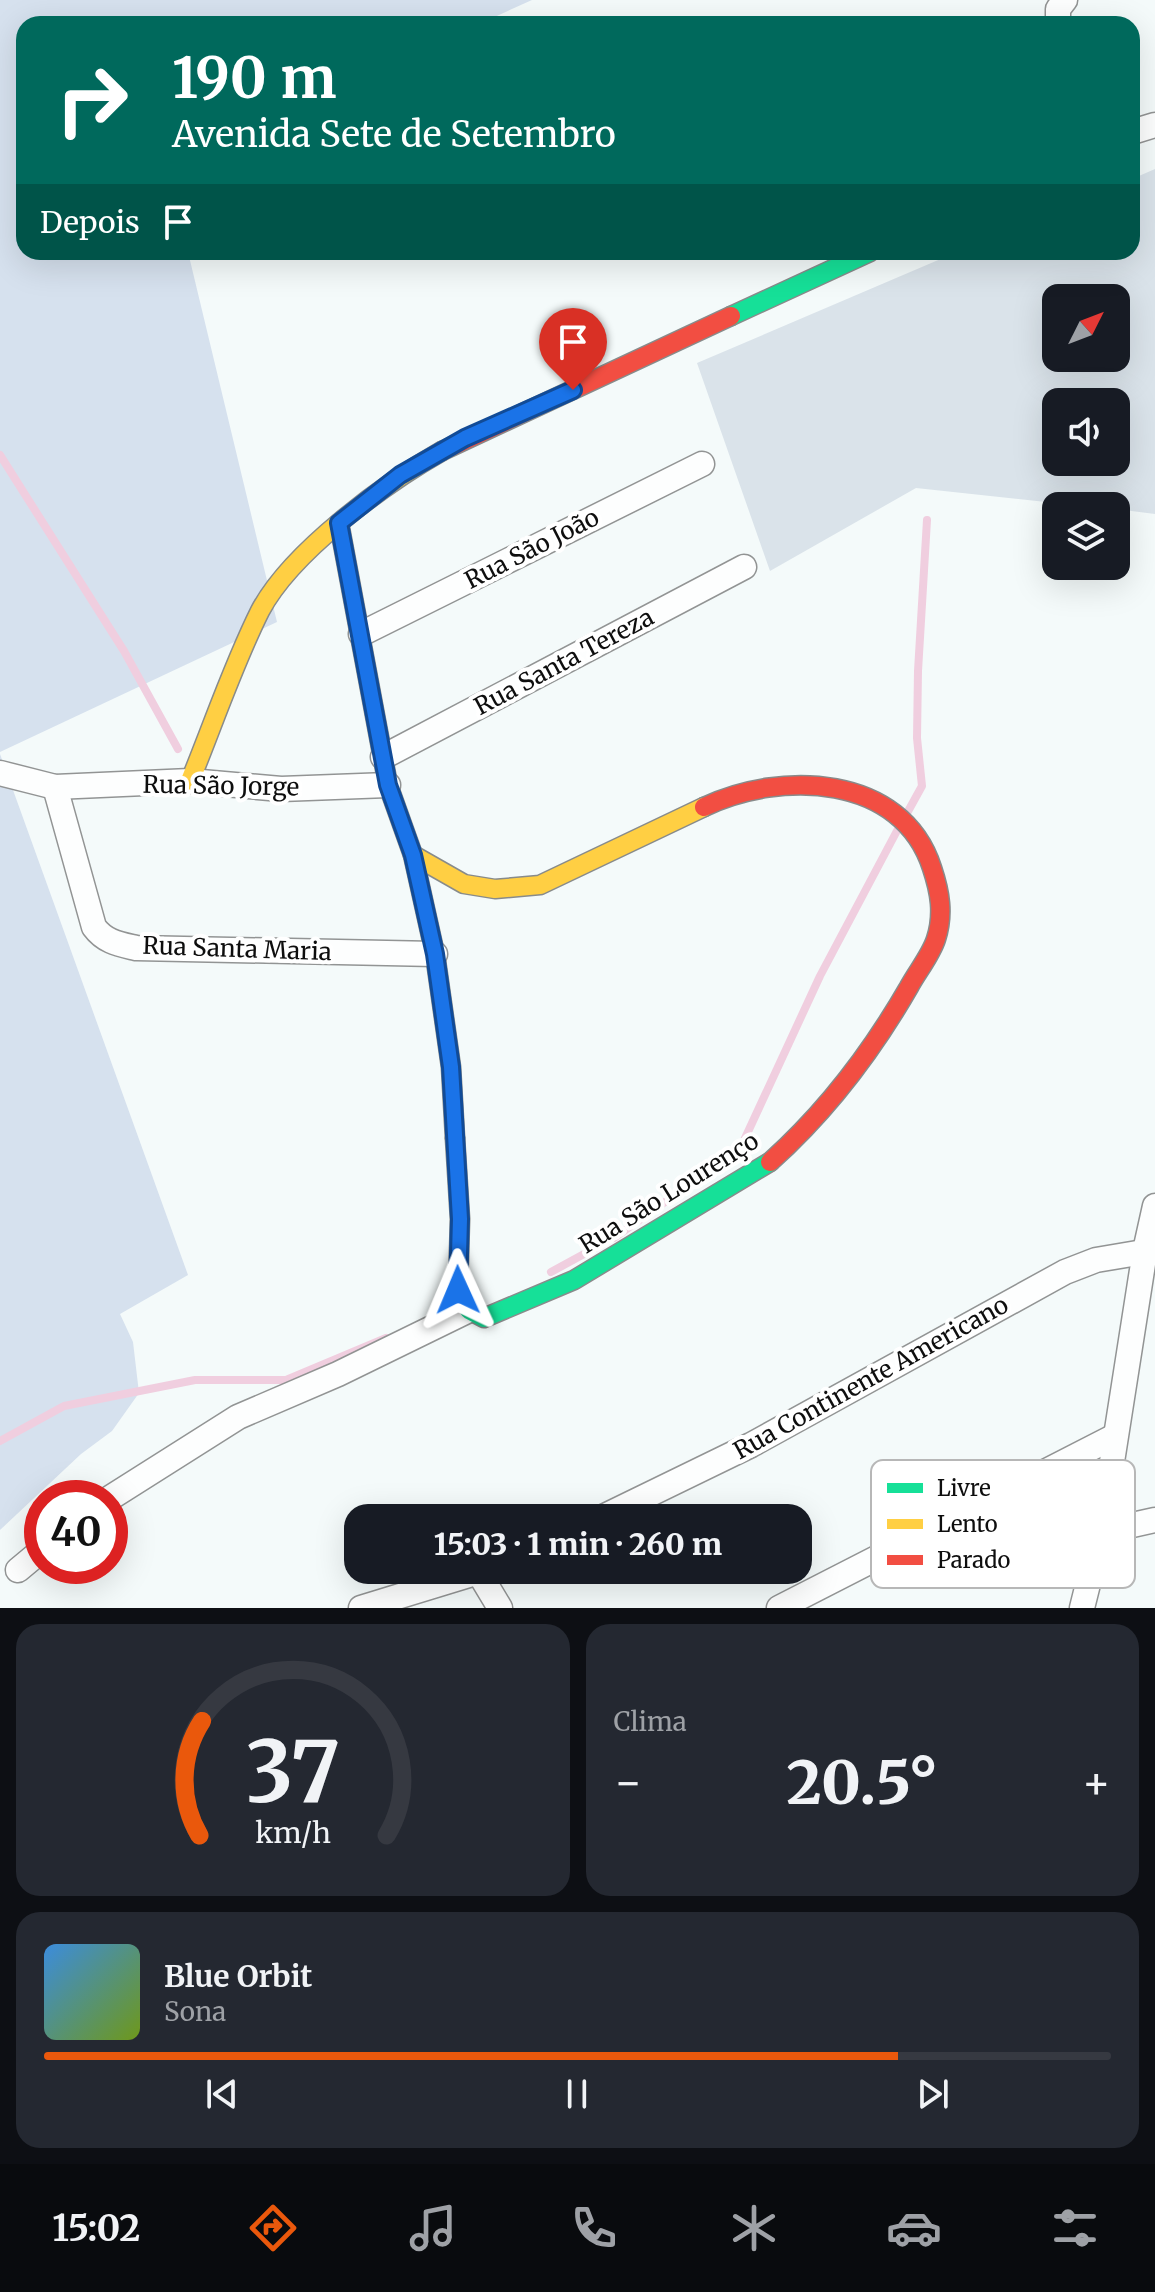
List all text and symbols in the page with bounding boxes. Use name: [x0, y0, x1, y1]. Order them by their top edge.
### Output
text: 190 m: [172, 43, 337, 113]
icon: right: [40, 48, 144, 152]
text: Avenida Sete de Setembro: [172, 112, 616, 157]
icon: arrive: [156, 200, 200, 244]
text: Depois: [40, 203, 140, 241]
north arrow: [1042, 284, 1130, 372]
map controls: [1042, 284, 1130, 580]
pin: [539, 308, 607, 390]
icon: arrive: [551, 320, 595, 364]
button: sound: [1042, 388, 1130, 476]
button: layers: [1042, 492, 1130, 580]
street label: Rua São João: [459, 501, 604, 596]
street label: Rua Santa Tereza: [469, 601, 659, 722]
street label: Rua São Jorge: [142, 769, 300, 802]
street label: Rua Santa Maria: [142, 930, 332, 967]
street label: Rua São Lourenço: [573, 1125, 764, 1260]
position arrow: [416, 1248, 500, 1332]
street label: Rua Continente Americano: [728, 1289, 1014, 1466]
legend: [871, 1460, 1135, 1588]
text: Livre: [937, 1474, 991, 1502]
speed limit sign: 40: [24, 1480, 128, 1584]
text: Lento: [937, 1510, 998, 1538]
text: 15:03 · 1 min · 260 m: [434, 1525, 722, 1563]
text: Parado: [937, 1546, 1011, 1574]
text: Clima: [614, 1705, 687, 1738]
text: 37: [246, 1720, 340, 1825]
text: 20.5°: [786, 1745, 938, 1820]
text: −: [614, 1755, 643, 1810]
text: +: [1082, 1755, 1111, 1810]
text: km/h: [255, 1815, 331, 1851]
text: Blue Orbit: [164, 1957, 312, 1995]
text: Sona: [164, 1995, 226, 2028]
icon: previous: [200, 2072, 244, 2116]
icon: pause: [555, 2072, 599, 2116]
icon: next: [911, 2072, 955, 2116]
icon: directions: [245, 2200, 301, 2256]
icon: music: [405, 2200, 461, 2256]
icon: phone: [566, 2200, 622, 2256]
icon: climate: [726, 2200, 782, 2256]
icon: car: [886, 2200, 942, 2256]
icon: filters: [1047, 2200, 1103, 2256]
text: 15:02: [52, 2206, 141, 2251]

